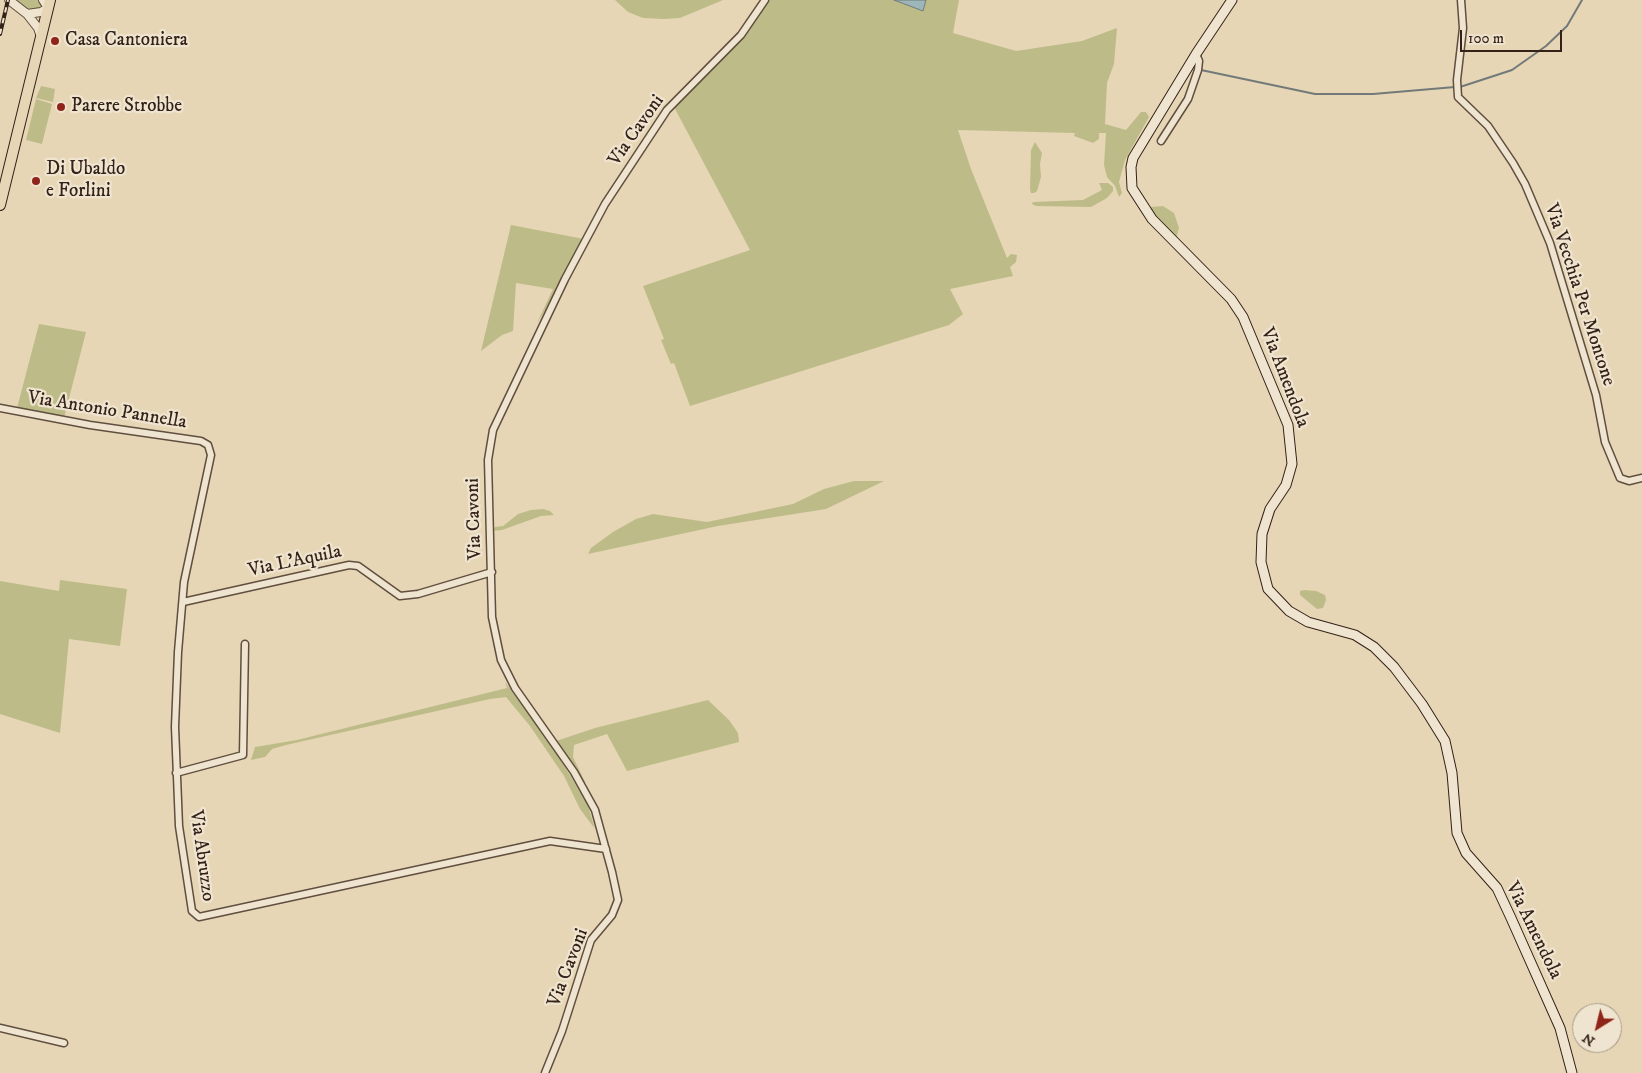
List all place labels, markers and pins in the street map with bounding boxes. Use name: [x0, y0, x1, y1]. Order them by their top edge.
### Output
place label: Casa Cantoniera: [65, 30, 188, 52]
marker: Casa Cantoniera: [49, 35, 61, 47]
place label: Parere Strobbe: [71, 96, 182, 118]
marker: Parere Strobbe: [55, 101, 67, 113]
place label: Di Ubaldo e Forlini: [46, 159, 125, 203]
marker: Di Ubaldo e Forlini: [30, 175, 42, 187]

